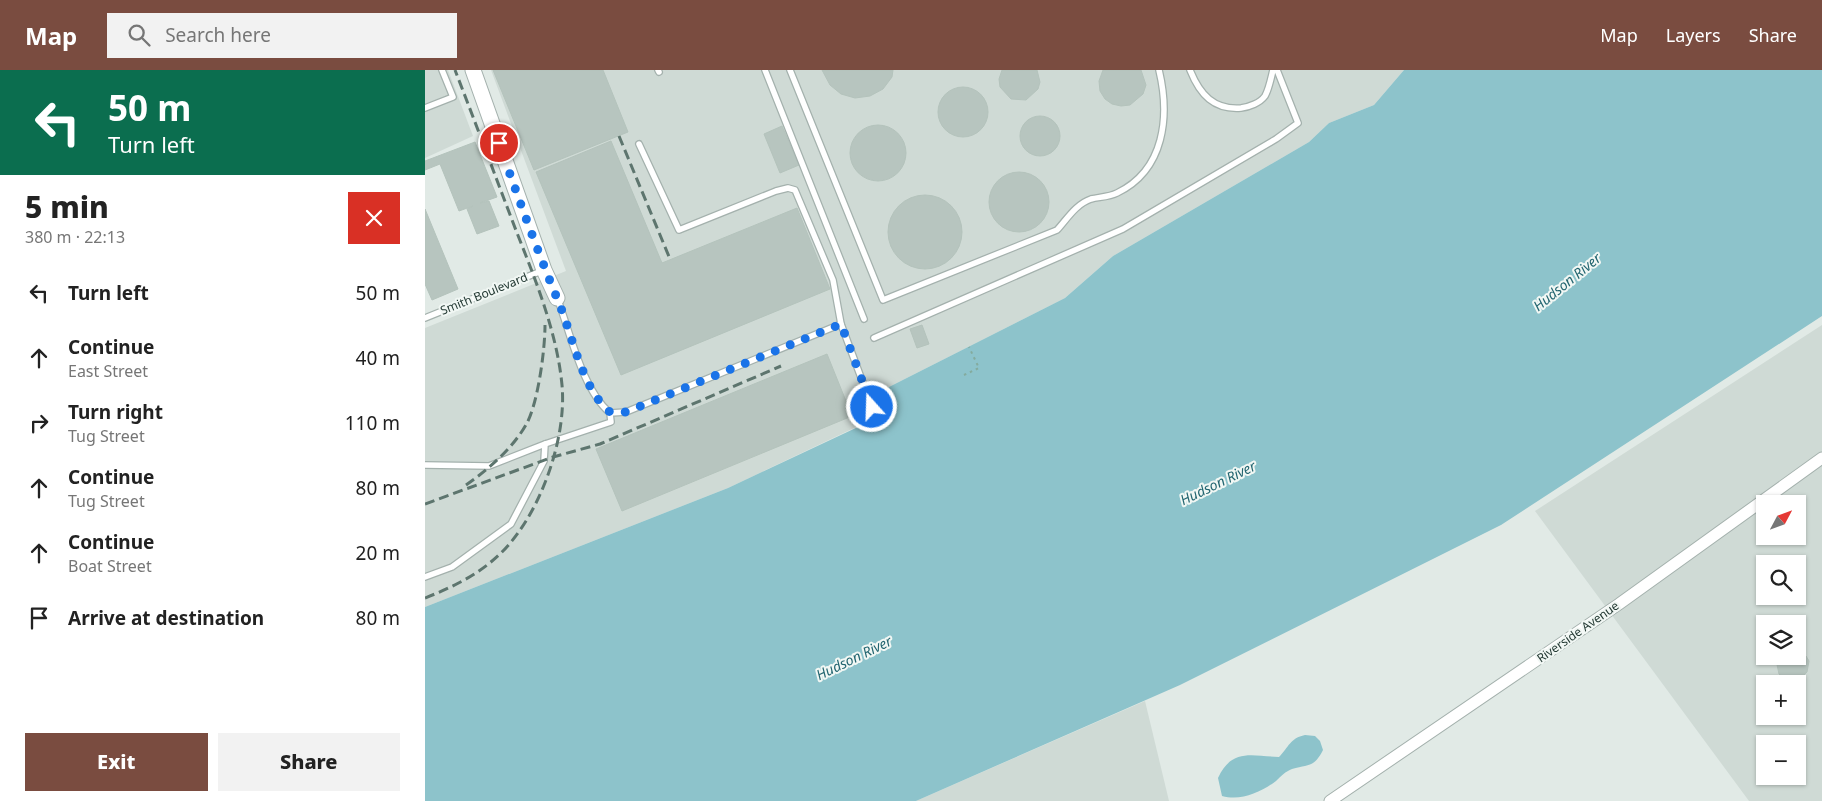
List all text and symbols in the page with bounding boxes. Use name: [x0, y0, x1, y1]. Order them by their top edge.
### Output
search box: [107, 13, 457, 58]
text: Map: [25, 19, 77, 52]
icon: search: [125, 21, 153, 49]
text: Search here: [165, 22, 271, 48]
text: Map: [1600, 23, 1638, 47]
text: Layers: [1666, 23, 1721, 47]
text: Share: [1749, 23, 1797, 47]
text: 50 m: [108, 84, 191, 131]
icon: left: [25, 90, 90, 155]
pin: [478, 122, 520, 164]
text: Turn left: [108, 129, 195, 159]
icon: arrive: [485, 129, 513, 157]
text: 5 min: [25, 186, 109, 227]
button: close: [348, 192, 400, 244]
text: 380 m · 22:13: [25, 226, 125, 248]
water label: Hudson River: [1529, 248, 1605, 315]
street label: Smith Boulevard: [438, 268, 530, 319]
icon: left: [25, 279, 53, 307]
text: Turn left: [68, 280, 149, 306]
text: 50 m: [356, 280, 400, 306]
text: Continue: [68, 334, 154, 360]
icon: ahead: [25, 344, 53, 372]
text: 40 m: [356, 345, 400, 371]
text: East Street: [68, 360, 148, 382]
position arrow: [845, 380, 897, 432]
text: Turn right: [68, 399, 163, 425]
icon: right: [25, 409, 53, 437]
text: 110 m: [345, 410, 400, 436]
text: Tug Street: [68, 425, 145, 447]
water label: Hudson River: [1177, 456, 1259, 509]
text: Continue: [68, 464, 154, 490]
icon: ahead: [25, 474, 53, 502]
text: 80 m: [356, 475, 400, 501]
text: Tug Street: [68, 490, 145, 512]
north arrow: [1756, 495, 1806, 545]
map controls: [1756, 495, 1806, 785]
text: Continue: [68, 529, 154, 555]
icon: ahead: [25, 539, 53, 567]
text: 20 m: [356, 540, 400, 566]
text: Boat Street: [68, 555, 152, 577]
button: search: [1756, 555, 1806, 605]
street label: Riverside Avenue: [1533, 597, 1622, 666]
icon: arrive: [25, 604, 53, 632]
text: Arrive at destination: [68, 605, 264, 631]
text: 80 m: [356, 605, 400, 631]
button: layers: [1756, 615, 1806, 665]
water label: Hudson River: [813, 631, 895, 684]
button: +: [1756, 675, 1806, 725]
button: Exit: [25, 733, 208, 791]
button: Share: [218, 733, 400, 791]
button: −: [1756, 735, 1806, 785]

